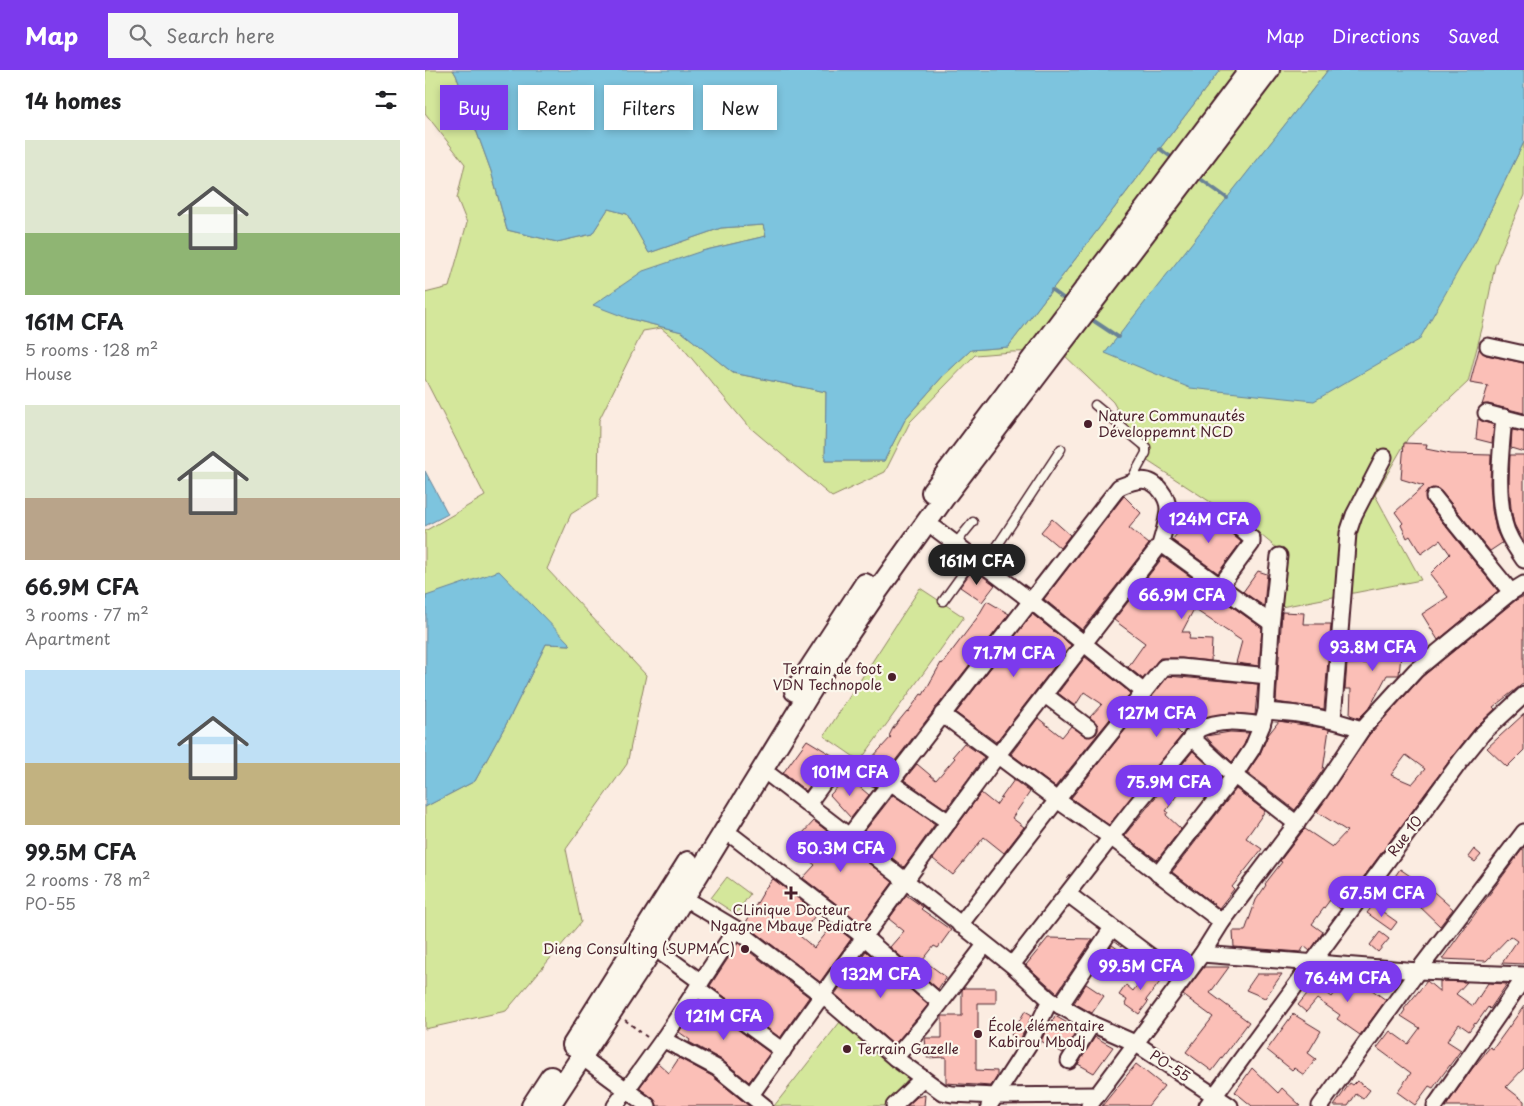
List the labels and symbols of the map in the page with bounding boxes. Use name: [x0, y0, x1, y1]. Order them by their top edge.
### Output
place label: Nature Communautés Développemnt NCD: [1098, 405, 1245, 442]
marker: Nature Communautés Développemnt NCD: [1082, 418, 1094, 430]
pin: 124M CFA: [1157, 502, 1261, 544]
pin: 161M CFA: [925, 544, 1029, 586]
pin: 66.9M CFA: [1125, 578, 1239, 620]
pin: 93.8M CFA: [1316, 630, 1430, 672]
pin: 71.7M CFA: [957, 636, 1071, 678]
place label: Terrain de foot VDN Technopole: [773, 658, 882, 695]
marker: Terrain de foot VDN Technopole: [886, 671, 898, 683]
pin: 127M CFA: [1105, 696, 1209, 738]
pin: 101M CFA: [798, 754, 902, 797]
pin: 75.9M CFA: [1112, 764, 1226, 807]
street label: Rue 10: [1382, 811, 1427, 860]
pin: 50.3M CFA: [784, 830, 898, 873]
pin: 67.5M CFA: [1325, 876, 1439, 918]
marker: CLinique Docteur Ngagne Mbaye Pediatre: [784, 886, 798, 900]
place label: CLinique Docteur Ngagne Mbaye Pediatre: [710, 899, 872, 936]
place label: Dieng Consulting (SUPMAC): [543, 938, 735, 959]
marker: Dieng Consulting (SUPMAC): [739, 943, 751, 955]
pin: 99.5M CFA: [1084, 948, 1198, 991]
pin: 132M CFA: [829, 956, 933, 999]
pin: 76.4M CFA: [1291, 960, 1405, 1003]
pin: 121M CFA: [672, 998, 776, 1041]
place label: École élémentaire Kabirou Mbodj: [988, 1015, 1104, 1052]
marker: École élémentaire Kabirou Mbodj: [972, 1028, 984, 1040]
place label: Terrain Gazelle: [857, 1038, 959, 1059]
marker: Terrain Gazelle: [841, 1043, 853, 1055]
street label: PO-55: [1146, 1045, 1195, 1086]

